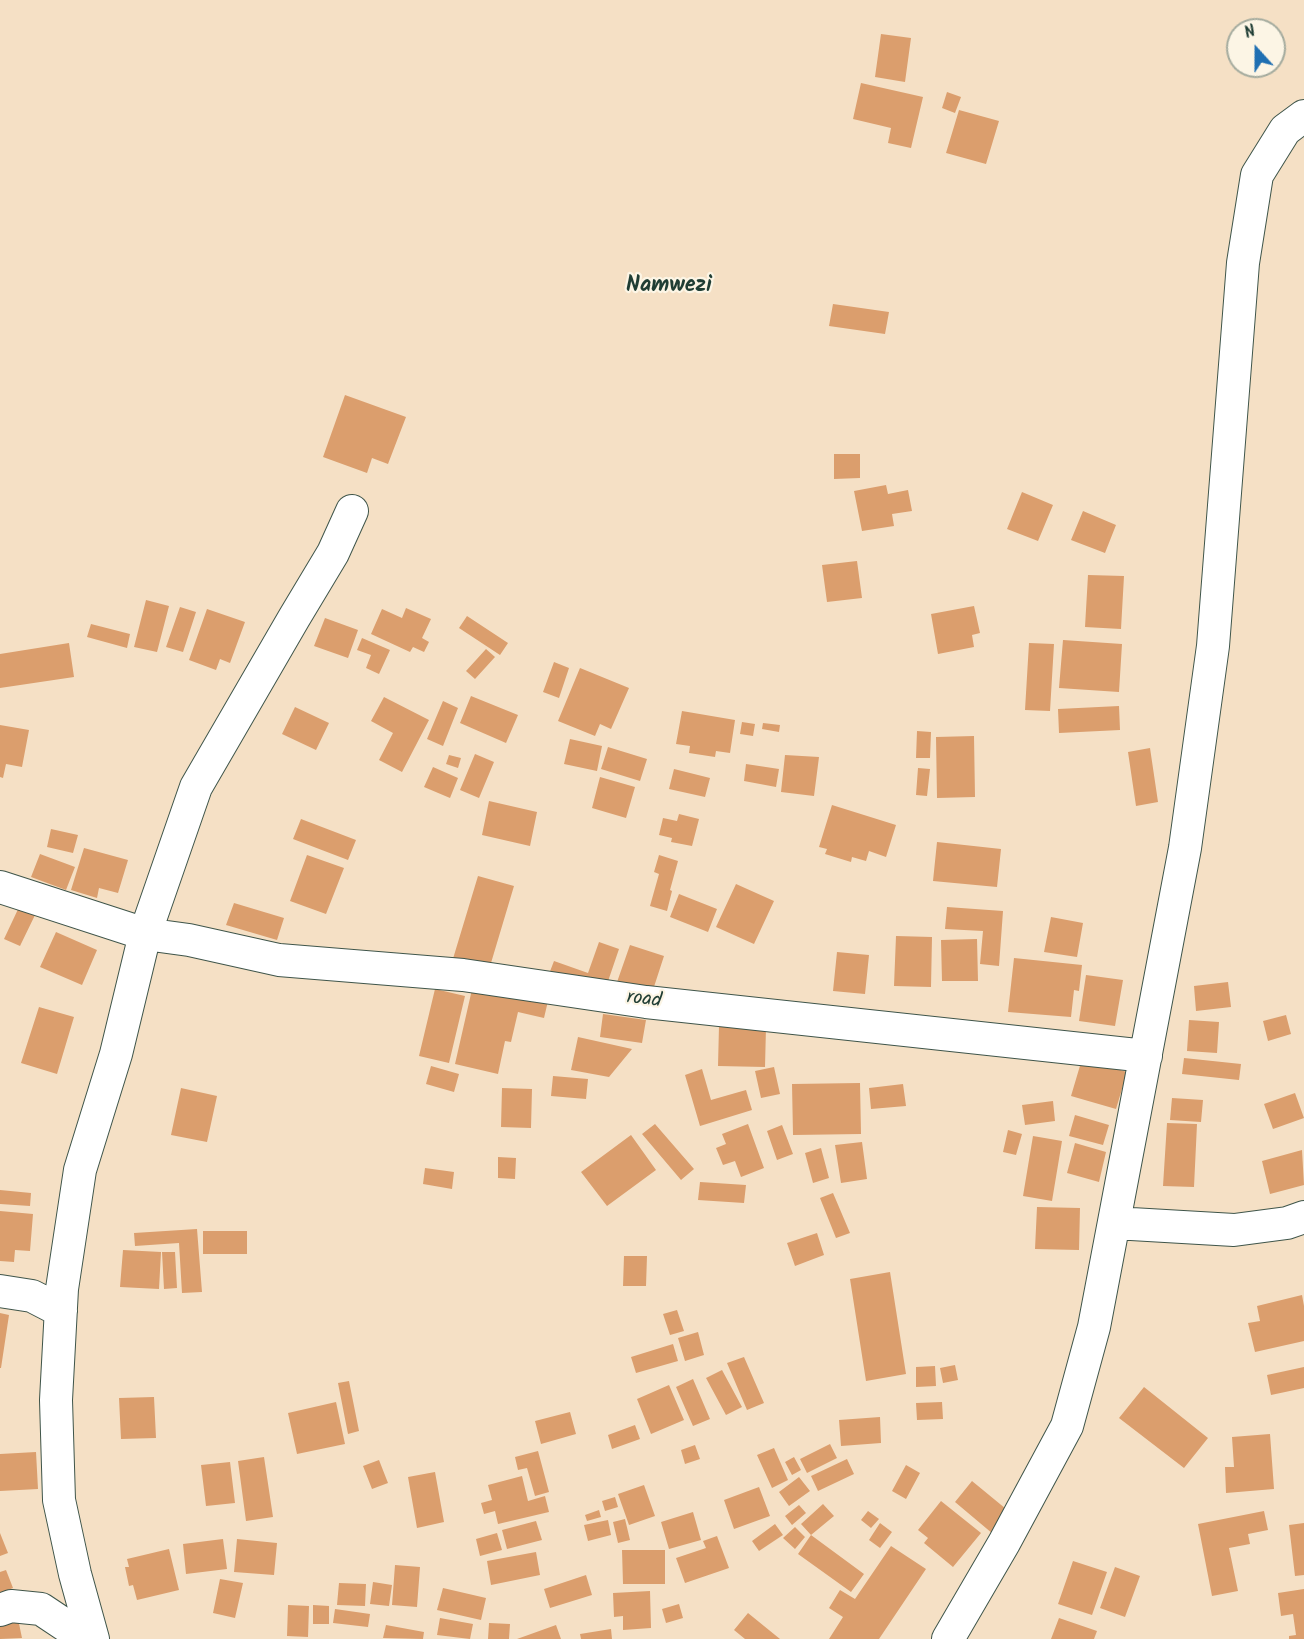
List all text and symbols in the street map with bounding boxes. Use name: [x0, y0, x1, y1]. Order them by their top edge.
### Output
north arrow: [1226, 18, 1286, 78]
text: N: [1241, 19, 1259, 46]
district label: Namwezi: [626, 274, 712, 300]
street label: road: [625, 987, 663, 1015]

